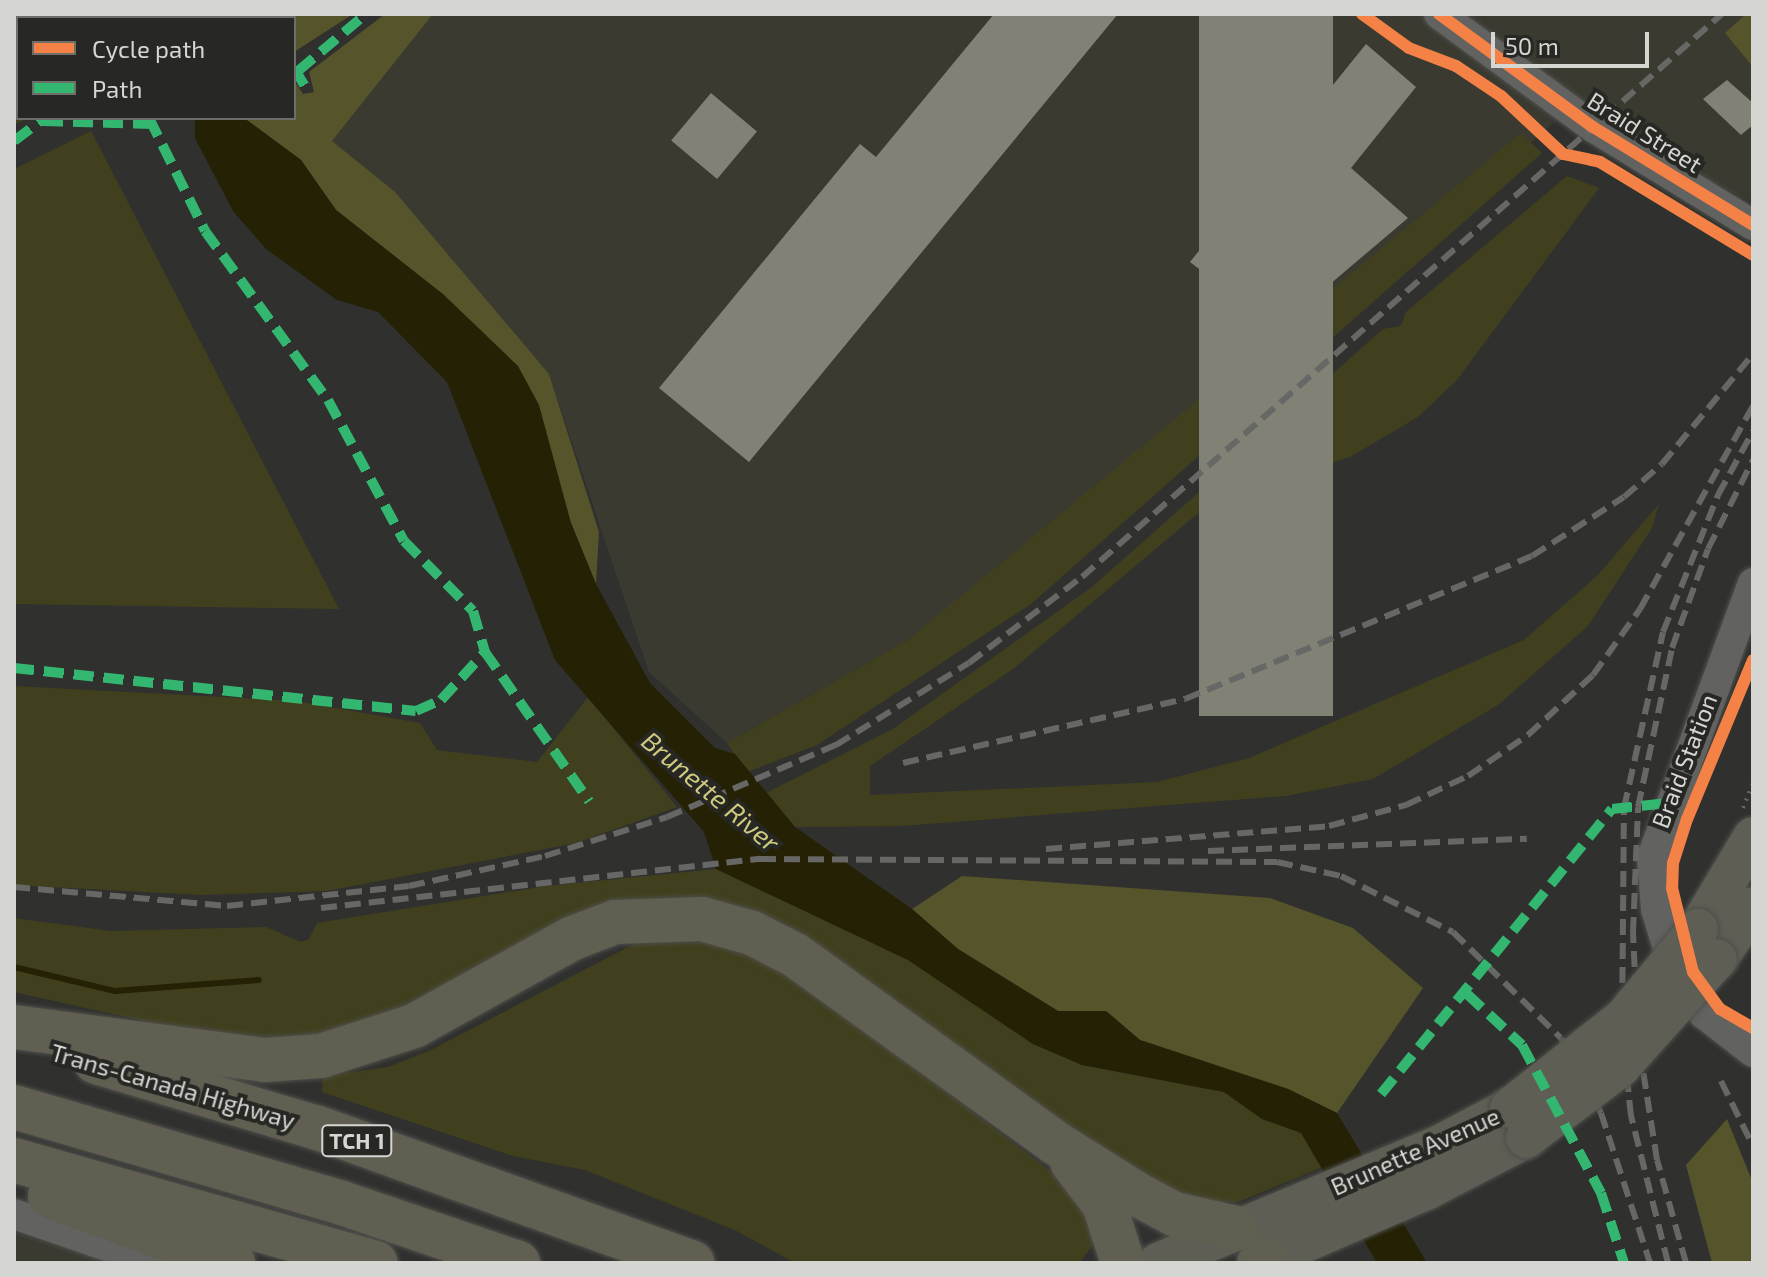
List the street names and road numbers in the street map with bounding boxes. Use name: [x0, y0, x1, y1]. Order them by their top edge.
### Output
street label: Braid Street: [1582, 85, 1708, 179]
street label: Braid Station: [1645, 690, 1723, 832]
street label: Trans-Canada Highway: [48, 1037, 298, 1135]
street label: Brunette Avenue: [1326, 1101, 1504, 1201]
road number: TCH 1: [321, 1123, 393, 1159]

